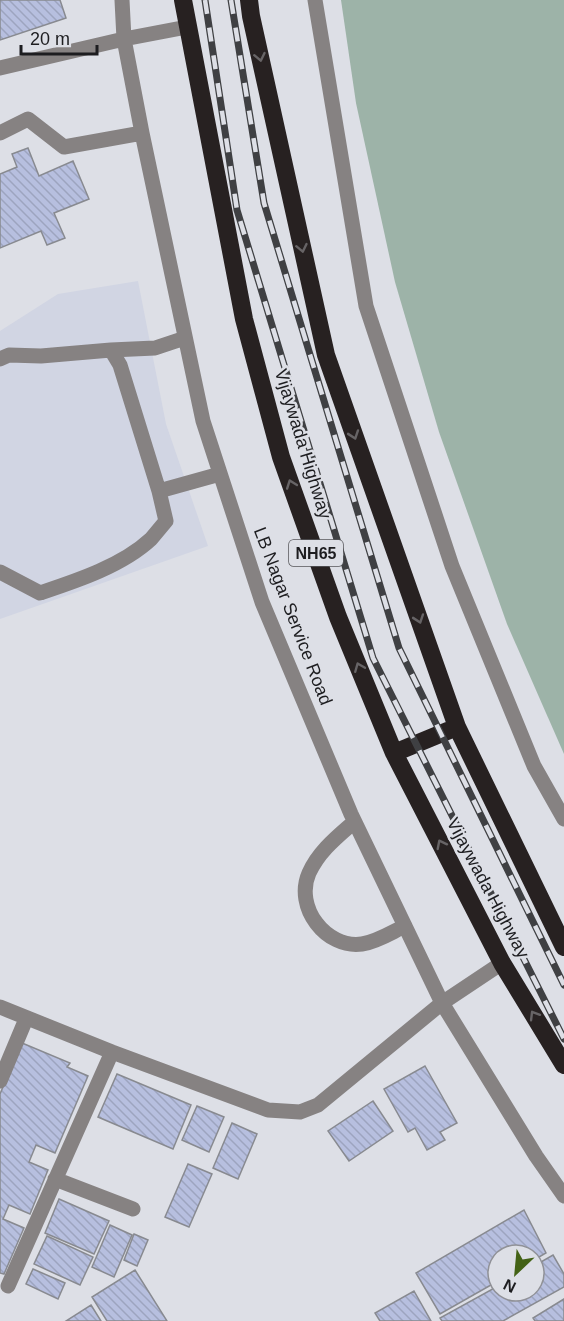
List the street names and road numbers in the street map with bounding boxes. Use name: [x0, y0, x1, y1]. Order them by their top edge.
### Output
street label: Vijaywada Highway: [271, 367, 335, 521]
street label: LB Nagar Service Road: [250, 524, 336, 708]
road number: NH65: [289, 540, 343, 566]
street label: Vijaywada Highway: [443, 815, 533, 961]

